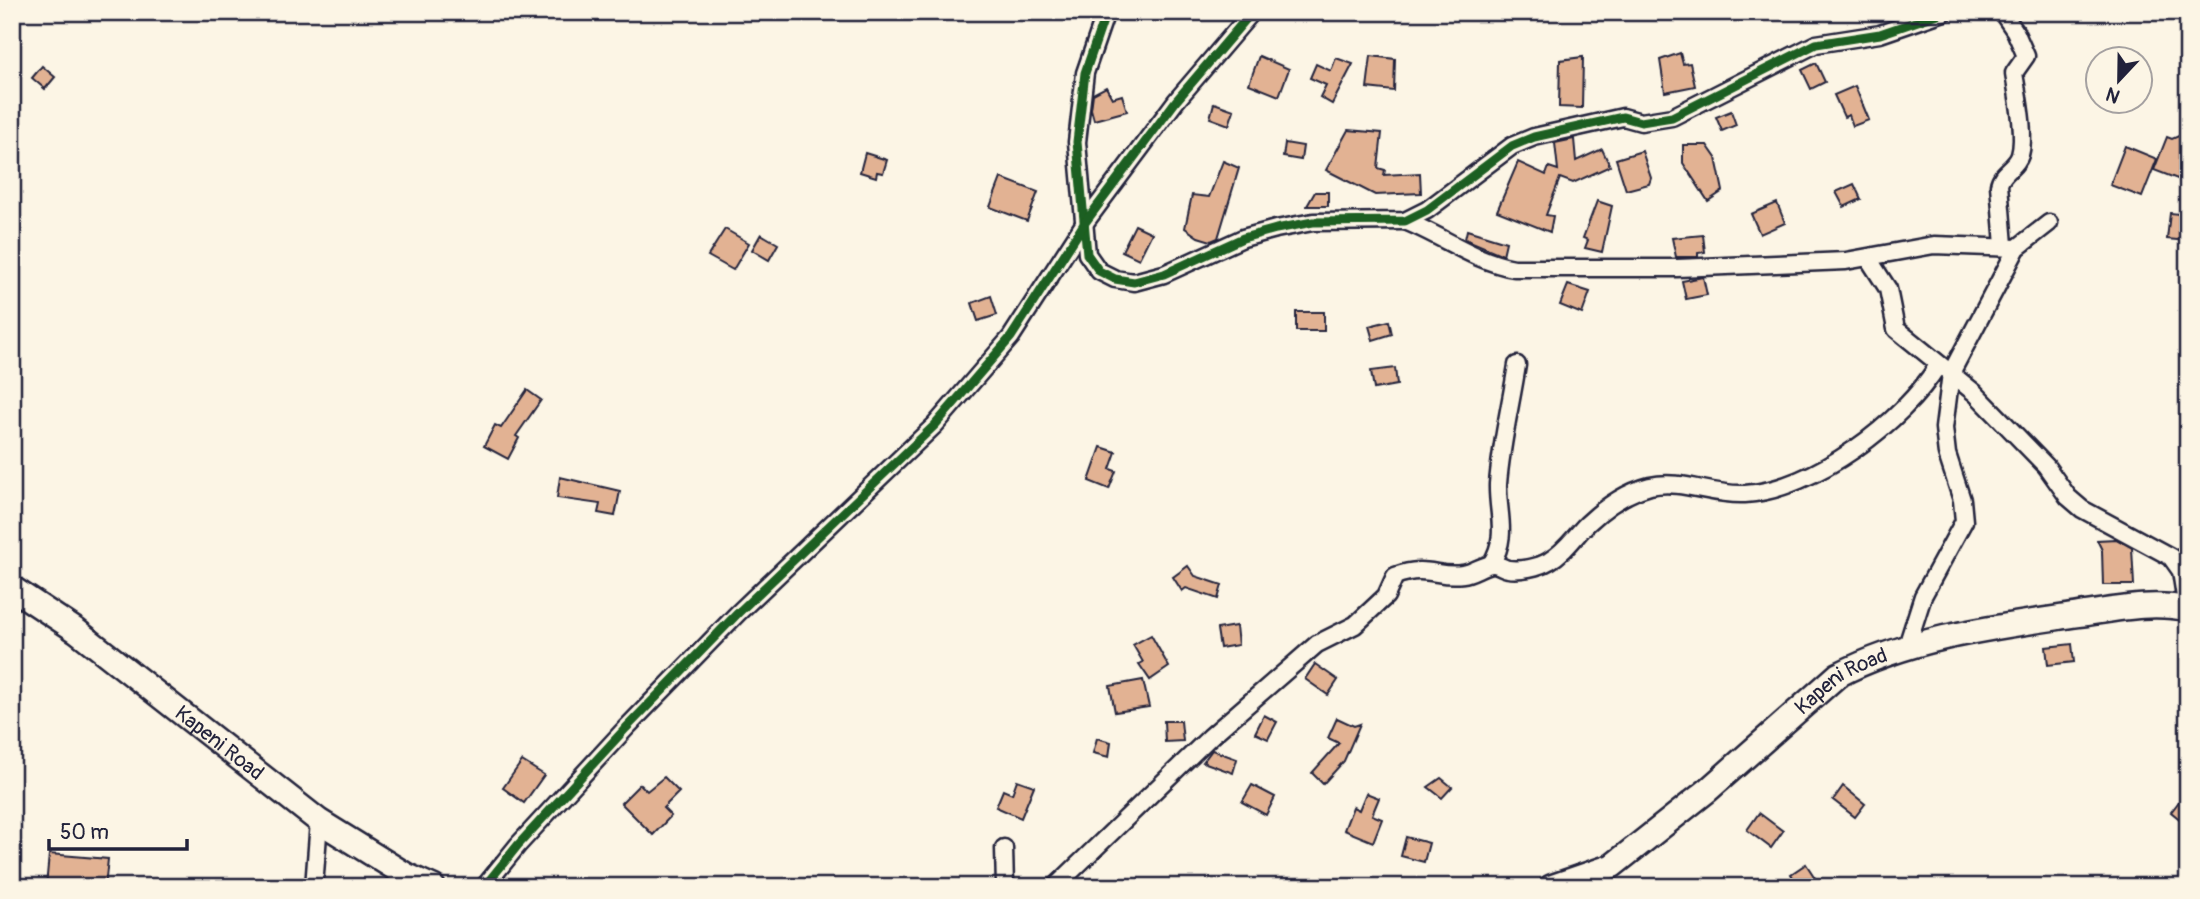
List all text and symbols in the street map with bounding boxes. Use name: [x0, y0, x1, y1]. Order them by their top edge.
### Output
north arrow: [2084, 46, 2154, 116]
text: N: [2102, 81, 2123, 108]
street label: Kapeni Road: [1789, 642, 1891, 721]
street label: Kapeni Road: [169, 699, 269, 786]
scale bar: [49, 808, 187, 852]
text: 50 m: [60, 819, 109, 846]

